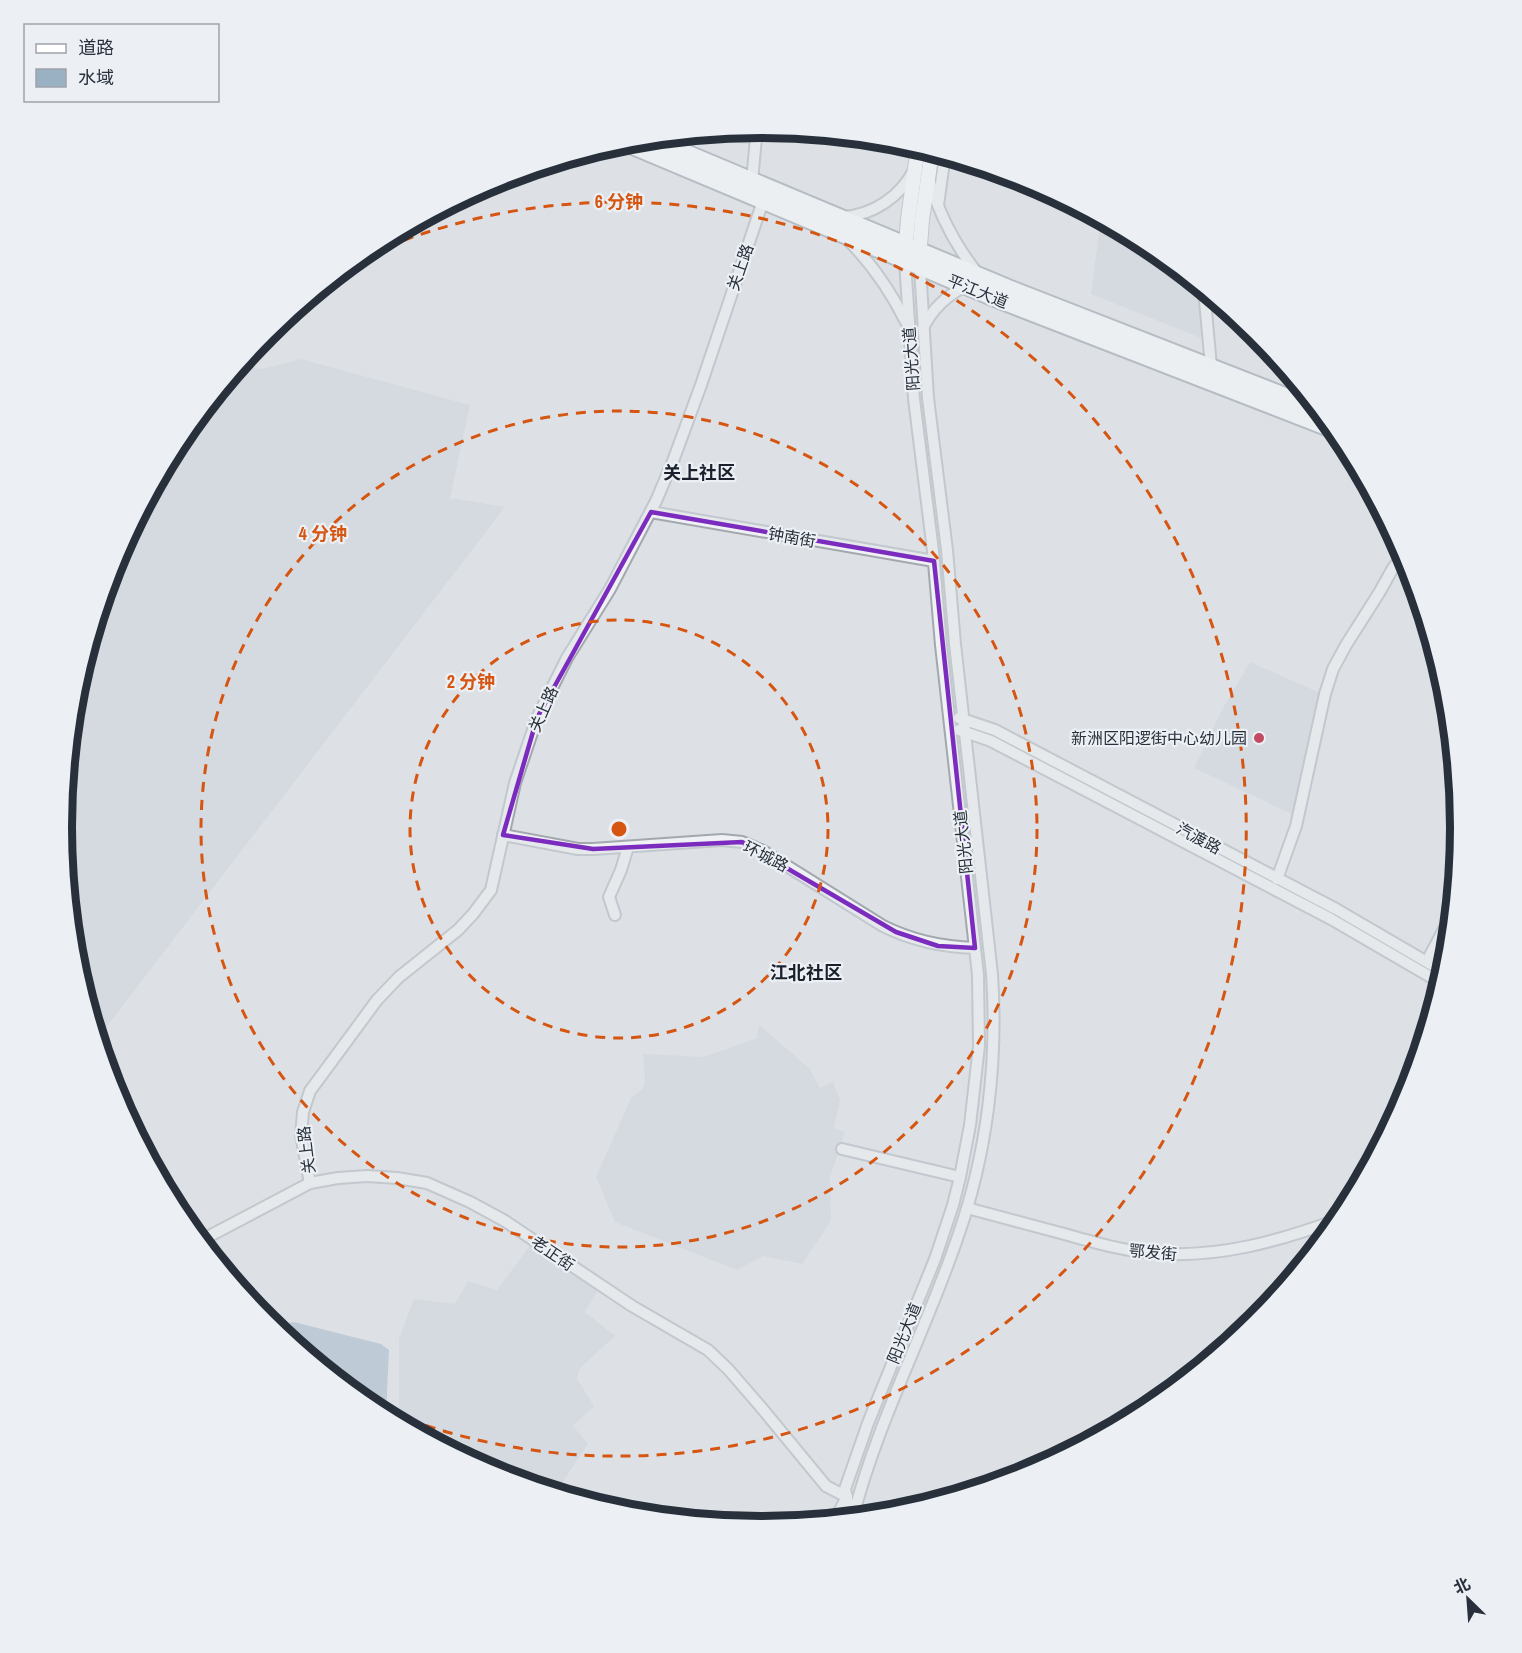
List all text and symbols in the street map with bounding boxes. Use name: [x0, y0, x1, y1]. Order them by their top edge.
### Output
legend: [24, 24, 219, 102]
text: 道路: [78, 35, 114, 60]
text: 水域: [78, 65, 114, 90]
text: 6 分钟: [595, 189, 643, 214]
street label: 关上路: [722, 241, 758, 293]
street label: 平江大道: [944, 269, 1012, 313]
street label: 阳光大道: [898, 326, 924, 392]
district label: 关上社区: [663, 460, 735, 485]
text: 4 分钟: [299, 521, 347, 546]
street label: 钟南街: [766, 522, 818, 552]
text: 2 分钟: [447, 669, 495, 694]
street label: 关上路: [523, 683, 563, 735]
place label: 新洲区阳逻街中心幼儿园: [1071, 727, 1247, 749]
marker: 新洲区阳逻街中心幼儿园: [1252, 731, 1266, 745]
street label: 阳光大道: [949, 809, 977, 875]
street label: 汽渡路: [1173, 817, 1225, 859]
centre of rings: [609, 819, 629, 839]
street label: 环城路: [740, 835, 792, 877]
district label: 江北社区: [770, 960, 842, 985]
street label: 关上路: [292, 1125, 320, 1175]
street label: 老正街: [527, 1230, 579, 1276]
street label: 鄂发街: [1128, 1239, 1178, 1265]
street label: 阳光大道: [882, 1299, 926, 1367]
north arrow: [1438, 1569, 1498, 1629]
text: 北: [1450, 1572, 1474, 1599]

